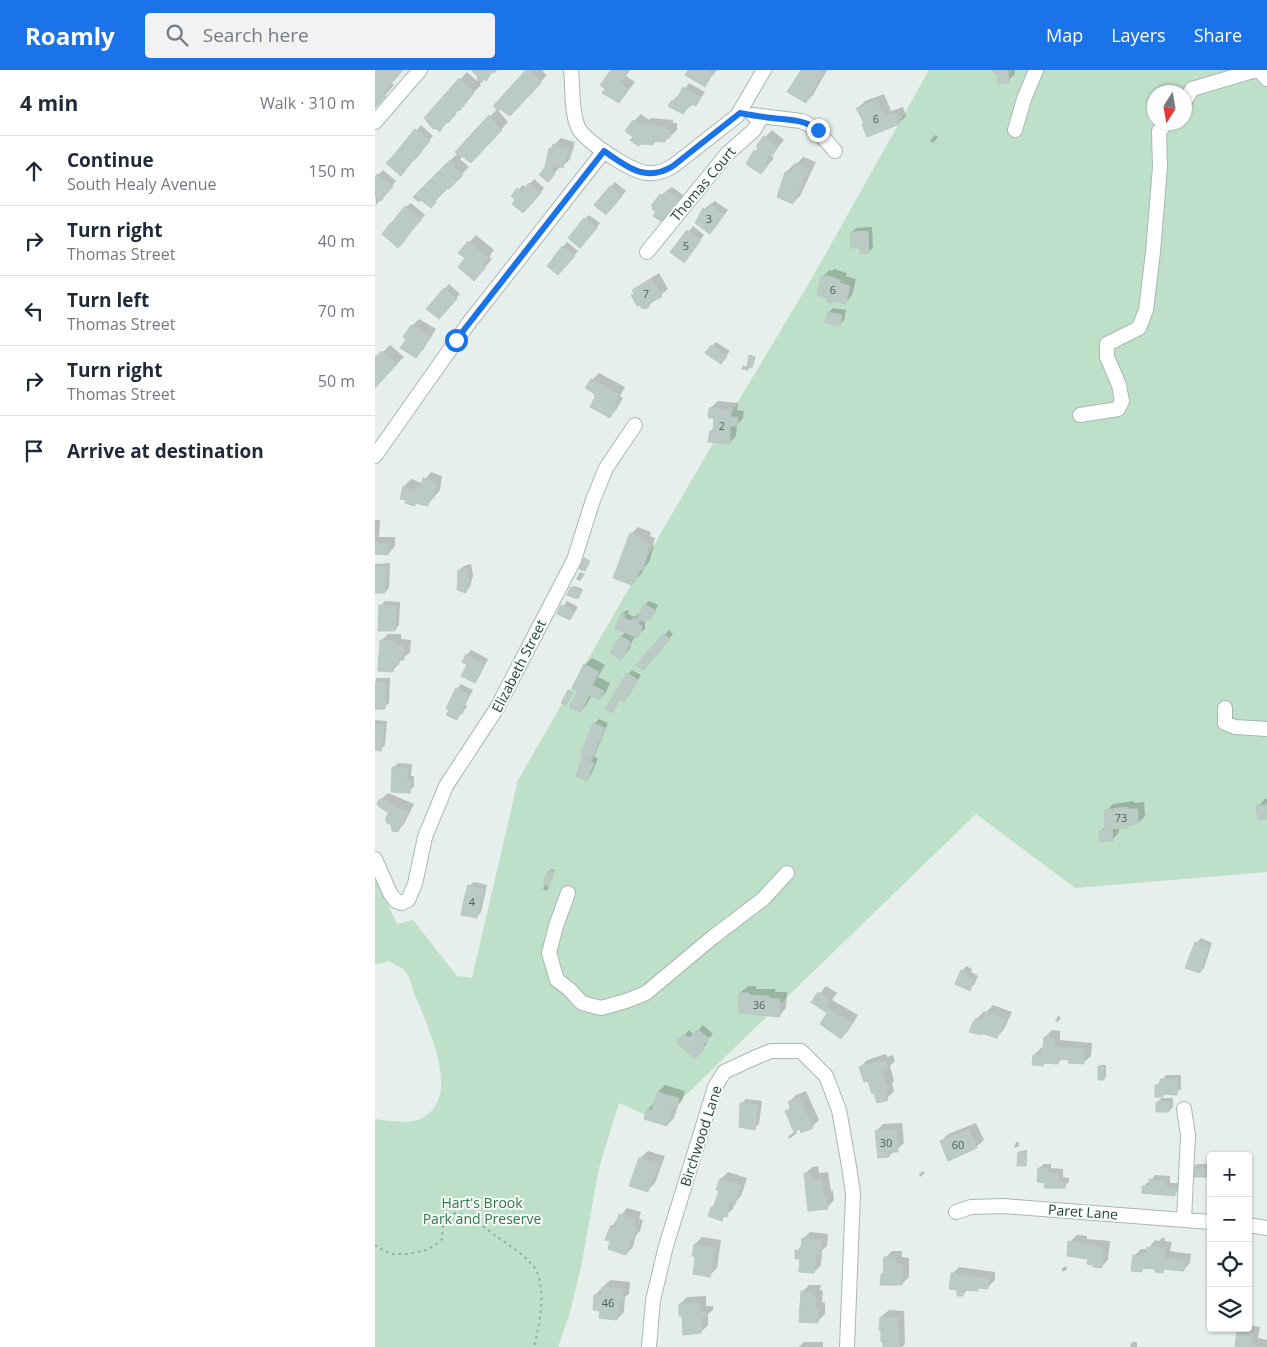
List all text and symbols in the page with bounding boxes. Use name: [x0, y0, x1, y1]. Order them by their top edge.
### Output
search box: [145, 13, 495, 58]
text: Roamly: [25, 19, 115, 52]
icon: search: [163, 21, 191, 49]
text: Search here: [203, 22, 309, 48]
text: Map: [1046, 23, 1083, 47]
text: Layers: [1111, 23, 1166, 47]
text: Share: [1194, 23, 1242, 47]
north arrow: [1147, 85, 1192, 130]
text: 4 min: [20, 89, 78, 117]
text: Walk · 310 m: [260, 92, 355, 114]
house number: 6: [873, 111, 879, 126]
route end: [807, 119, 830, 142]
street label: Thomas Court: [666, 142, 740, 225]
text: Continue: [67, 147, 154, 173]
icon: ahead: [20, 157, 48, 185]
text: 150 m: [309, 160, 355, 182]
text: South Healy Avenue: [67, 173, 216, 195]
house number: 3: [706, 211, 712, 226]
text: Turn right: [67, 217, 162, 243]
icon: right: [20, 227, 48, 255]
text: 40 m: [318, 230, 355, 252]
house number: 5: [683, 238, 689, 253]
text: Thomas Street: [67, 243, 175, 265]
house number: 6: [830, 282, 836, 297]
house number: 7: [643, 286, 649, 301]
text: Turn left: [67, 287, 149, 313]
icon: left: [20, 297, 48, 325]
text: 70 m: [318, 300, 355, 322]
text: Thomas Street: [67, 313, 175, 335]
route start: [445, 329, 468, 352]
text: Turn right: [67, 357, 162, 383]
icon: right: [20, 367, 48, 395]
text: 50 m: [318, 370, 355, 392]
text: Thomas Street: [67, 383, 175, 405]
house number: 2: [719, 418, 725, 433]
icon: arrive: [20, 437, 48, 465]
text: Arrive at destination: [67, 438, 264, 464]
street label: Elizabeth Street: [487, 616, 550, 715]
house number: 73: [1115, 810, 1127, 825]
house number: 4: [469, 894, 476, 909]
house number: 36: [753, 997, 765, 1012]
street label: Birchwood Lane: [675, 1083, 726, 1189]
house number: 30: [880, 1135, 892, 1150]
house number: 60: [952, 1137, 964, 1152]
map controls: [1207, 1152, 1252, 1332]
button: +: [1207, 1152, 1252, 1197]
park label: Hart's Brook Park and Preserve: [423, 1193, 541, 1228]
button: −: [1207, 1197, 1252, 1242]
street label: Paret Lane: [1047, 1200, 1119, 1223]
button: locate: [1207, 1242, 1252, 1287]
button: layers: [1207, 1287, 1252, 1332]
house number: 46: [602, 1295, 614, 1310]

